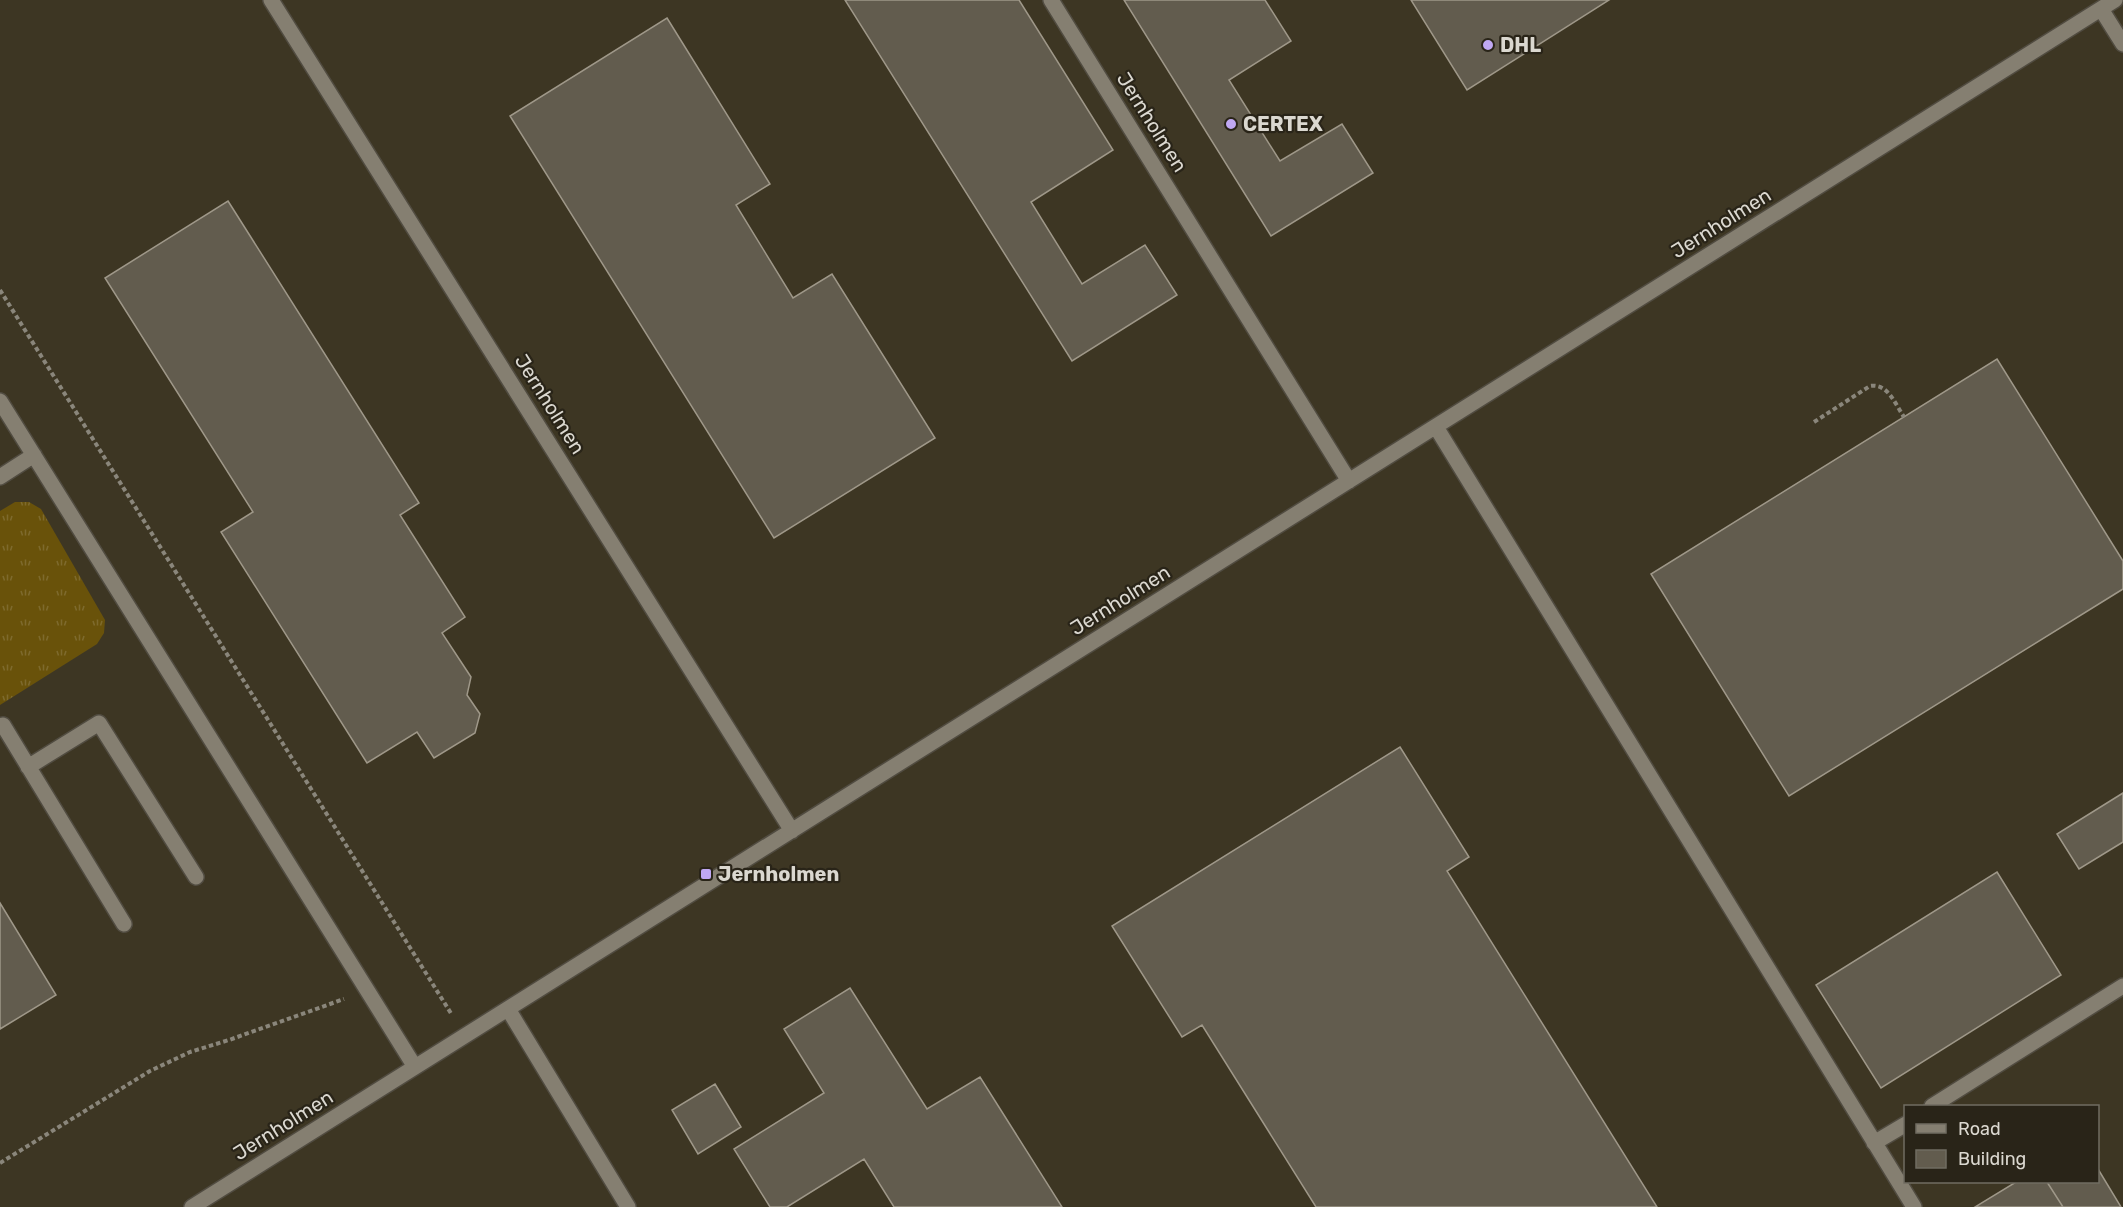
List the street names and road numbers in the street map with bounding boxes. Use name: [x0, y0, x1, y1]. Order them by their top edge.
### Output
street label: Jernholmen: [1112, 68, 1192, 176]
street label: Jernholmen: [1667, 183, 1775, 263]
street label: Jernholmen: [510, 350, 590, 458]
street label: Jernholmen: [1066, 560, 1174, 640]
street label: Jernholmen: [229, 1085, 337, 1165]

